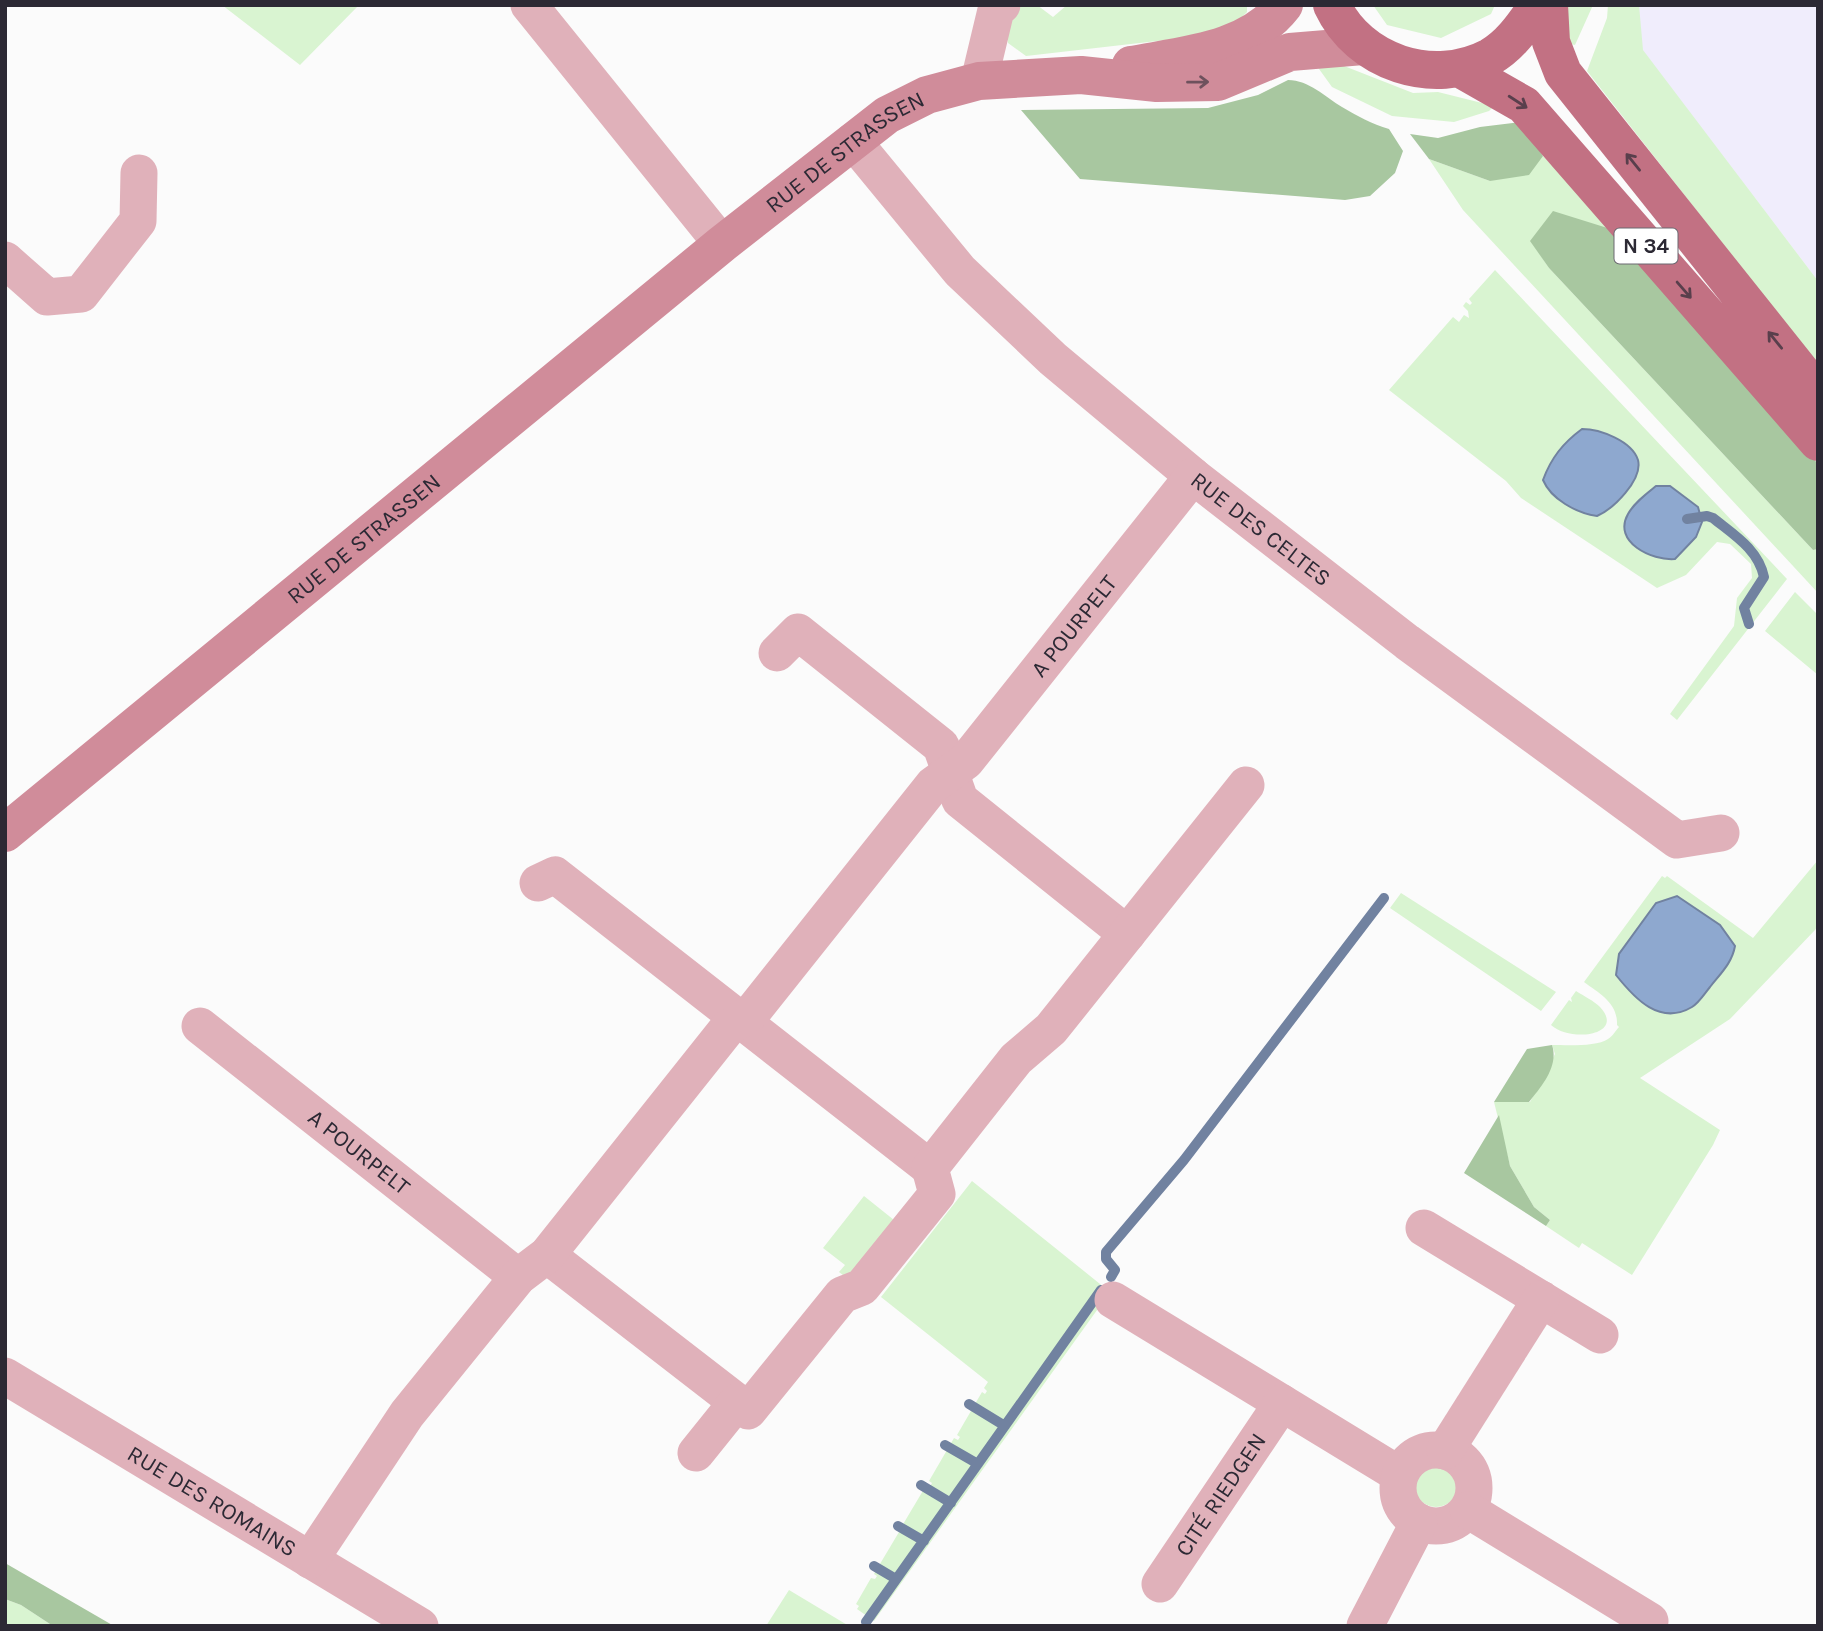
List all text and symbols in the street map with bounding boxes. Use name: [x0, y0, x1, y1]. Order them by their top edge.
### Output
one-way arrow: [1186, 75, 1209, 89]
street label: RUE DE STRASSEN: [760, 86, 929, 219]
one-way arrow: [1508, 95, 1527, 109]
one-way arrow: [1626, 153, 1641, 171]
road number: N 34: [1614, 229, 1678, 264]
one-way arrow: [1676, 281, 1692, 299]
one-way arrow: [1768, 331, 1783, 349]
street label: RUE DES CELTES: [1185, 466, 1336, 592]
street label: RUE DE STRASSEN: [282, 468, 446, 610]
street label: A POURPELT: [1025, 570, 1123, 682]
street label: A POURPELT: [303, 1104, 416, 1201]
street label: CITÉ RIEDGEN: [1170, 1428, 1272, 1561]
street label: RUE DES ROMAINS: [123, 1440, 302, 1563]

